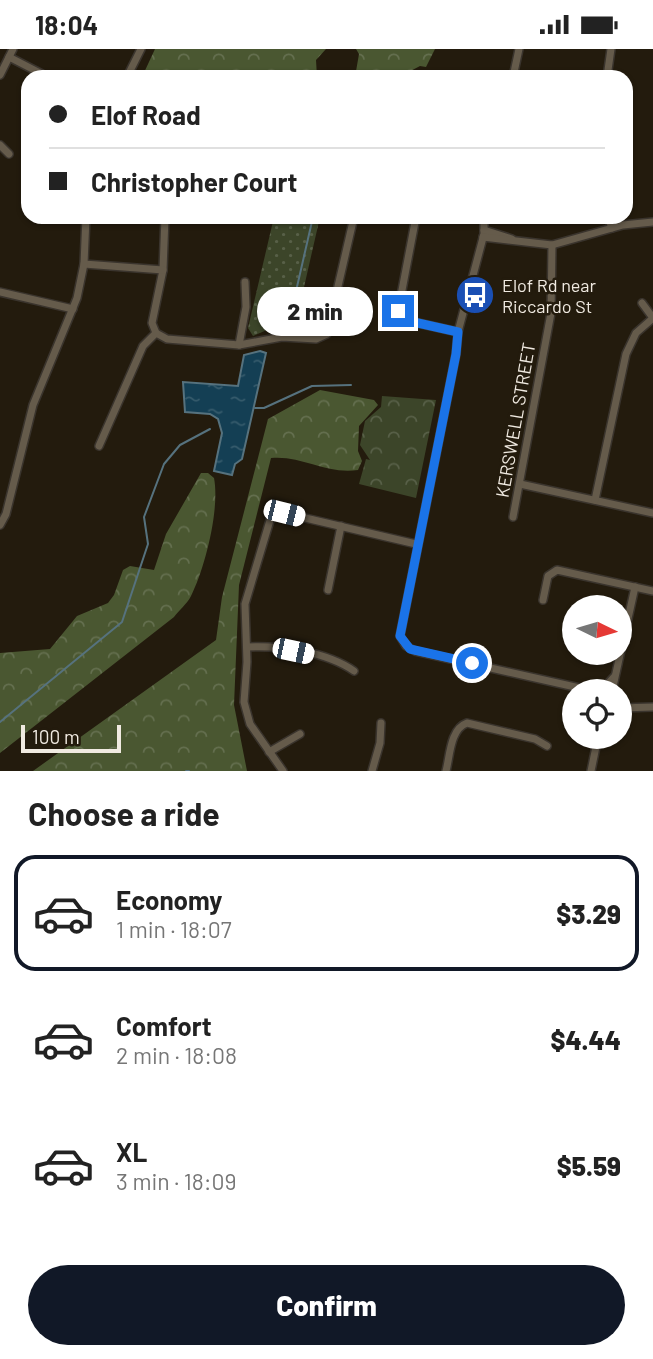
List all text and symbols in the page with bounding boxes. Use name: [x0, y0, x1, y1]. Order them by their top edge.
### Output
text: 18:04: [35, 9, 98, 40]
text: Elof Road: [91, 99, 201, 130]
text: Christopher Court: [91, 166, 298, 197]
bus stop icon: Elof Rd near Riccardo St: [454, 274, 496, 316]
place label: Elof Rd near Riccardo St: [502, 274, 596, 317]
callout: 2 min: [258, 287, 374, 335]
route end: [382, 295, 414, 327]
text: 2 min: [287, 297, 343, 325]
street label: KERSWELL STREET: [491, 341, 539, 499]
car: [262, 498, 307, 528]
north arrow: [562, 595, 632, 665]
map controls: [562, 595, 632, 749]
car: [271, 636, 316, 666]
route start: [456, 647, 488, 679]
button: locate: [562, 679, 632, 749]
scale bar: [21, 722, 121, 754]
text: 100 m: [32, 725, 80, 748]
text: Choose a ride: [28, 794, 220, 832]
icon: car: [32, 882, 95, 945]
text: Economy: [116, 884, 222, 915]
text: $3.29: [556, 898, 621, 929]
text: 1 min · 18:07: [116, 915, 232, 943]
icon: car: [32, 1008, 95, 1071]
text: Comfort: [116, 1010, 212, 1041]
text: $4.44: [550, 1024, 621, 1055]
text: 2 min · 18:08: [116, 1041, 237, 1069]
icon: car: [32, 1134, 95, 1197]
text: XL: [116, 1136, 147, 1167]
text: $5.59: [557, 1150, 621, 1181]
text: 3 min · 18:09: [116, 1167, 237, 1195]
button: Confirm: [28, 1265, 625, 1345]

